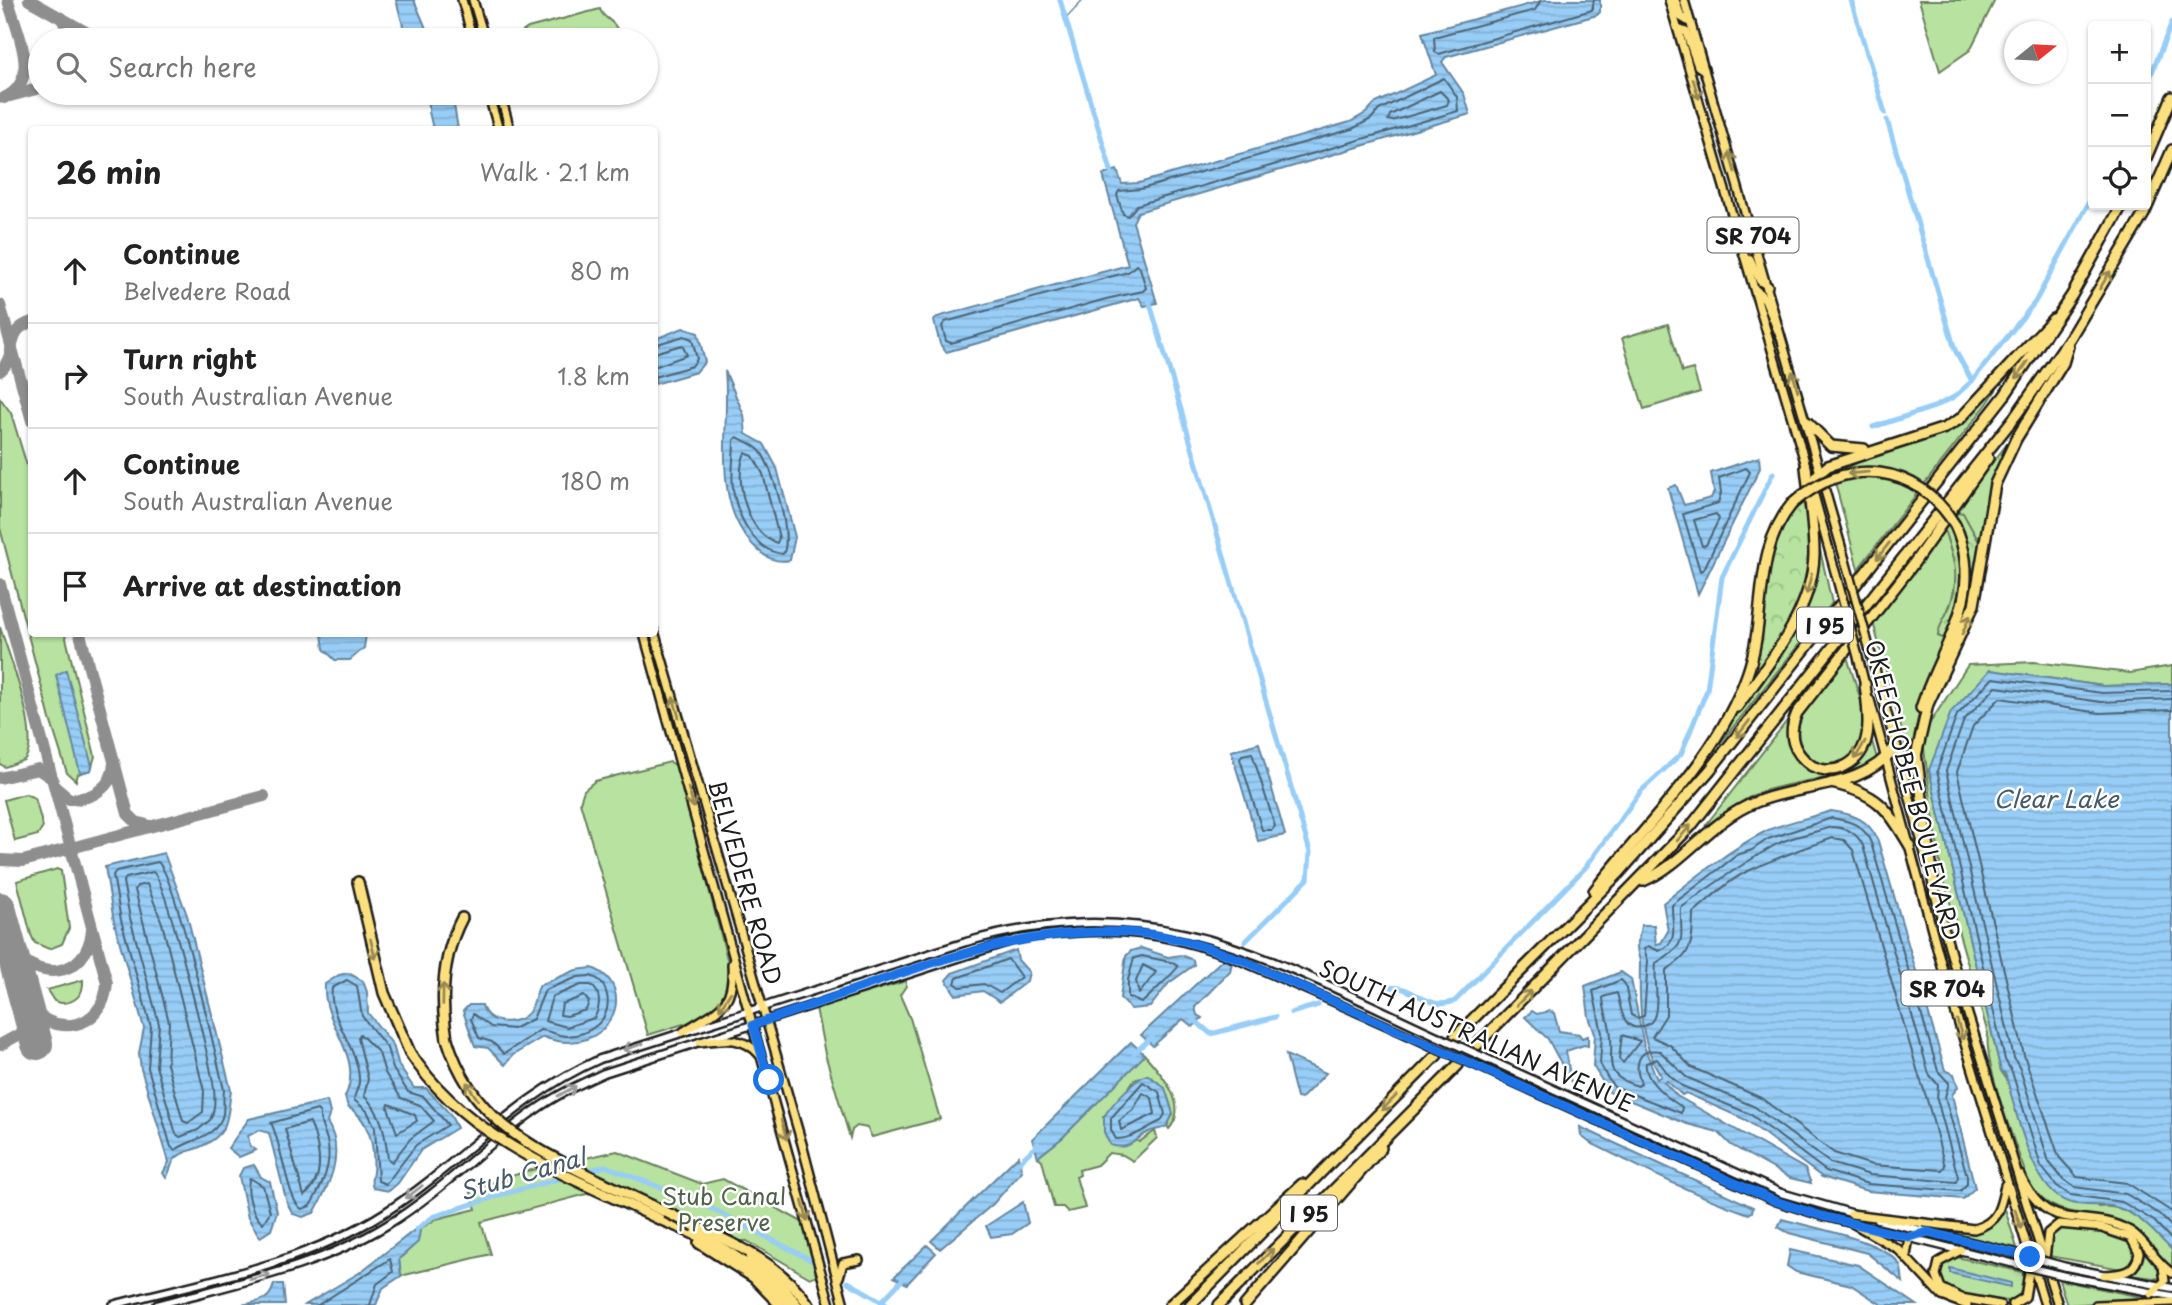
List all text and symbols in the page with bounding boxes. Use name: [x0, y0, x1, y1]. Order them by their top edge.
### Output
north arrow: [2004, 21, 2067, 84]
map controls: [2088, 21, 2151, 210]
button: +: [2088, 21, 2151, 84]
search box: [28, 28, 658, 105]
text: Search here: [108, 47, 257, 86]
icon: search: [52, 48, 90, 86]
one-way arrow: [1691, 78, 1704, 100]
button: −: [2088, 84, 2151, 147]
button: locate: [2088, 147, 2151, 210]
text: 26 min: [56, 149, 162, 194]
one-way arrow: [1724, 151, 1737, 173]
text: Walk · 2.1 km: [480, 154, 630, 189]
road number: SR 704: [1708, 218, 1798, 252]
text: Continue: [123, 234, 240, 273]
icon: ahead: [56, 252, 94, 290]
text: 80 m: [570, 253, 630, 288]
one-way arrow: [2098, 270, 2112, 290]
text: Belvedere Road: [123, 273, 291, 308]
text: Turn right: [123, 339, 257, 378]
icon: right: [56, 357, 94, 395]
text: 1.8 km: [557, 358, 630, 393]
one-way arrow: [2015, 360, 2029, 379]
one-way arrow: [1788, 370, 1801, 392]
text: South Australian Avenue: [123, 378, 393, 413]
text: Continue: [123, 444, 240, 483]
icon: ahead: [56, 462, 94, 500]
text: 180 m: [561, 463, 630, 498]
one-way arrow: [1847, 467, 1870, 480]
text: South Australian Avenue: [123, 483, 393, 518]
one-way arrow: [1876, 541, 1891, 559]
text: Arrive at destination: [123, 566, 402, 605]
icon: arrive: [56, 567, 94, 605]
one-way arrow: [1802, 572, 1815, 595]
road number: I 95: [1797, 608, 1853, 642]
one-way arrow: [1961, 615, 1974, 636]
street label: OKEECHOBEE BOULEVARD: [1857, 636, 1971, 944]
one-way arrow: [669, 696, 682, 718]
one-way arrow: [1735, 720, 1750, 738]
one-way arrow: [1853, 739, 1867, 759]
street label: BELVEDERE ROAD: [700, 775, 792, 989]
water label: Clear Lake: [1993, 780, 2120, 816]
one-way arrow: [685, 786, 698, 809]
one-way arrow: [1676, 825, 1692, 843]
one-way arrow: [367, 937, 380, 960]
street label: SOUTH AUSTRALIAN AVENUE: [1314, 950, 1640, 1120]
road number: SR 704: [1902, 970, 1993, 1006]
one-way arrow: [436, 983, 450, 1006]
one-way arrow: [1515, 990, 1532, 1007]
one-way arrow: [717, 991, 732, 1010]
one-way arrow: [1955, 1019, 1968, 1041]
one-way arrow: [622, 1041, 644, 1054]
route start: [753, 1064, 784, 1095]
one-way arrow: [464, 1082, 478, 1102]
one-way arrow: [556, 1084, 576, 1098]
one-way arrow: [1381, 1095, 1398, 1112]
one-way arrow: [778, 1119, 791, 1141]
water label: Stub Canal: [455, 1137, 593, 1208]
park label: Stub Canal Preserve: [662, 1178, 786, 1239]
one-way arrow: [406, 1184, 424, 1199]
road number: I 95: [1281, 1196, 1337, 1230]
one-way arrow: [799, 1199, 812, 1221]
one-way arrow: [2013, 1208, 2025, 1230]
route end: [2014, 1241, 2045, 1272]
one-way arrow: [1258, 1248, 1275, 1265]
one-way arrow: [248, 1270, 271, 1283]

